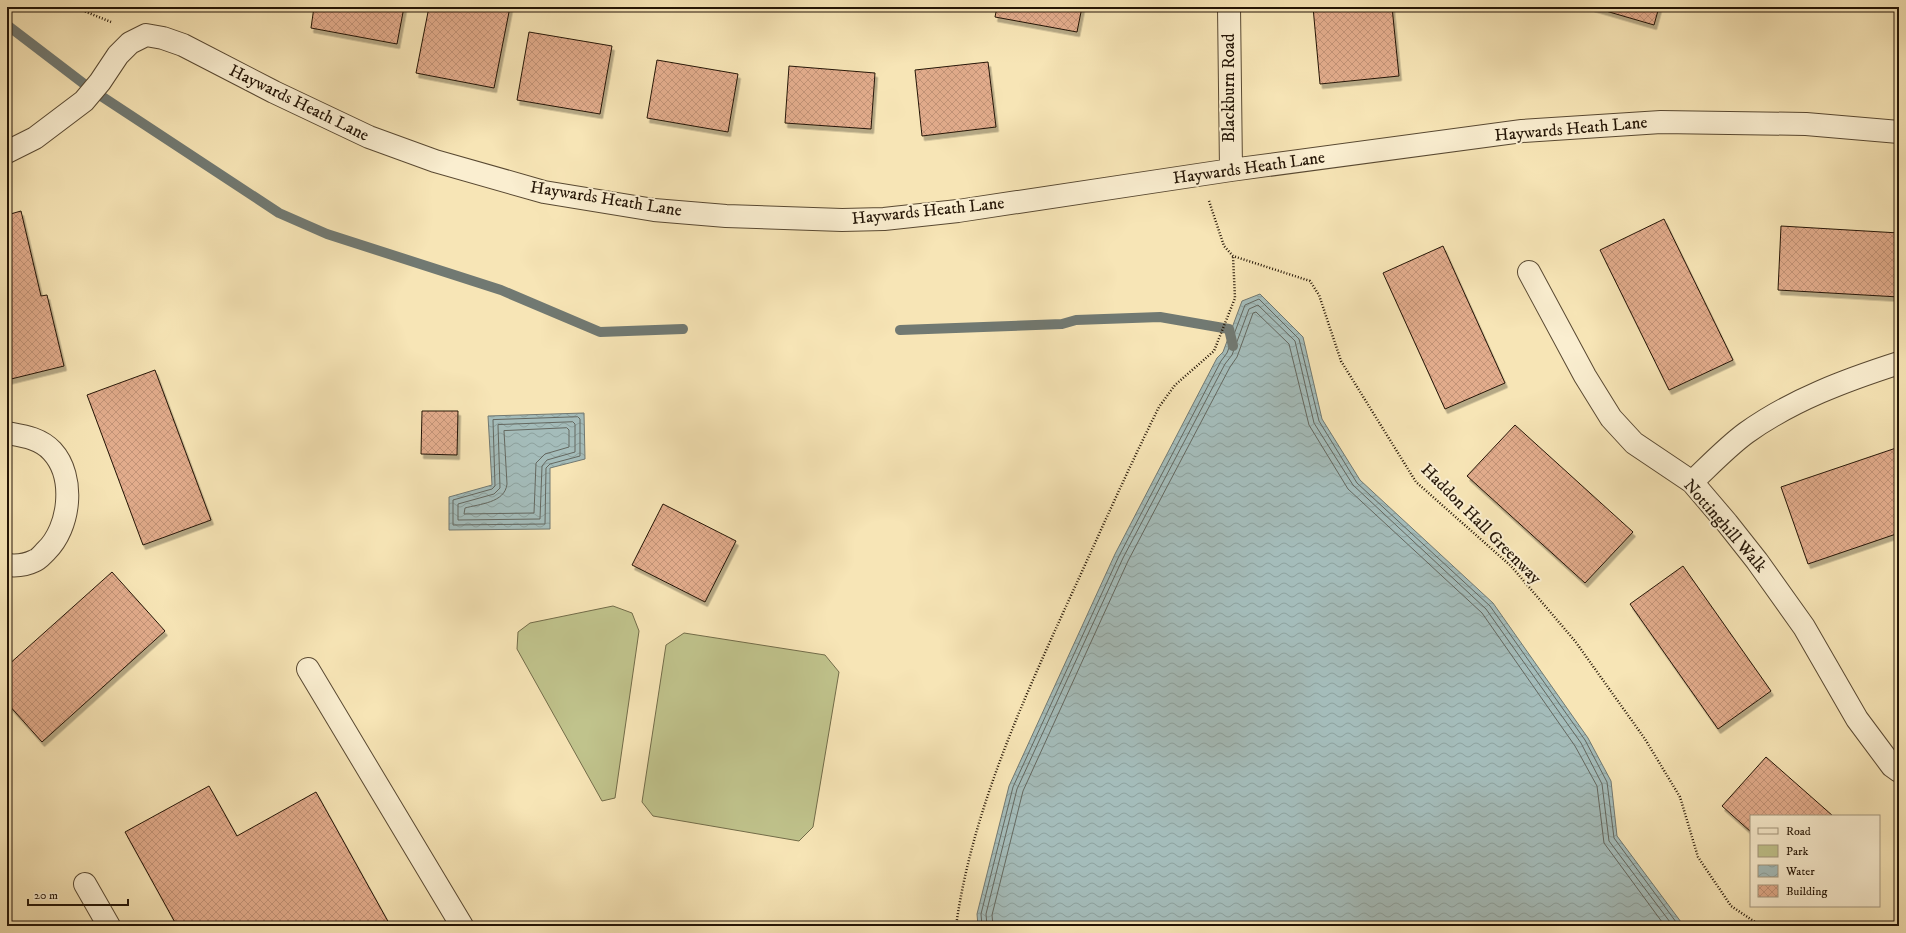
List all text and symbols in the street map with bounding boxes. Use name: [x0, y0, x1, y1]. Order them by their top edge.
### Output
street label: Blackburn Road: [1218, 33, 1240, 142]
street label: Haywards Heath Lane: [225, 60, 373, 146]
street label: Haywards Heath Lane: [1494, 111, 1648, 147]
street label: Haywards Heath Lane: [1172, 146, 1326, 190]
street label: Haywards Heath Lane: [529, 176, 683, 222]
street label: Haywards Heath Lane: [851, 192, 1005, 230]
street label: Haddon Hall Greenway: [1416, 459, 1547, 590]
street label: Nottinghill Walk: [1678, 475, 1772, 578]
legend: [1750, 815, 1880, 907]
text: Road: [1786, 824, 1811, 839]
text: Park: [1786, 844, 1808, 859]
text: Water: [1785, 864, 1815, 879]
scale bar: [28, 881, 128, 907]
text: Building: [1786, 884, 1827, 899]
text: 20 m: [34, 888, 58, 903]

